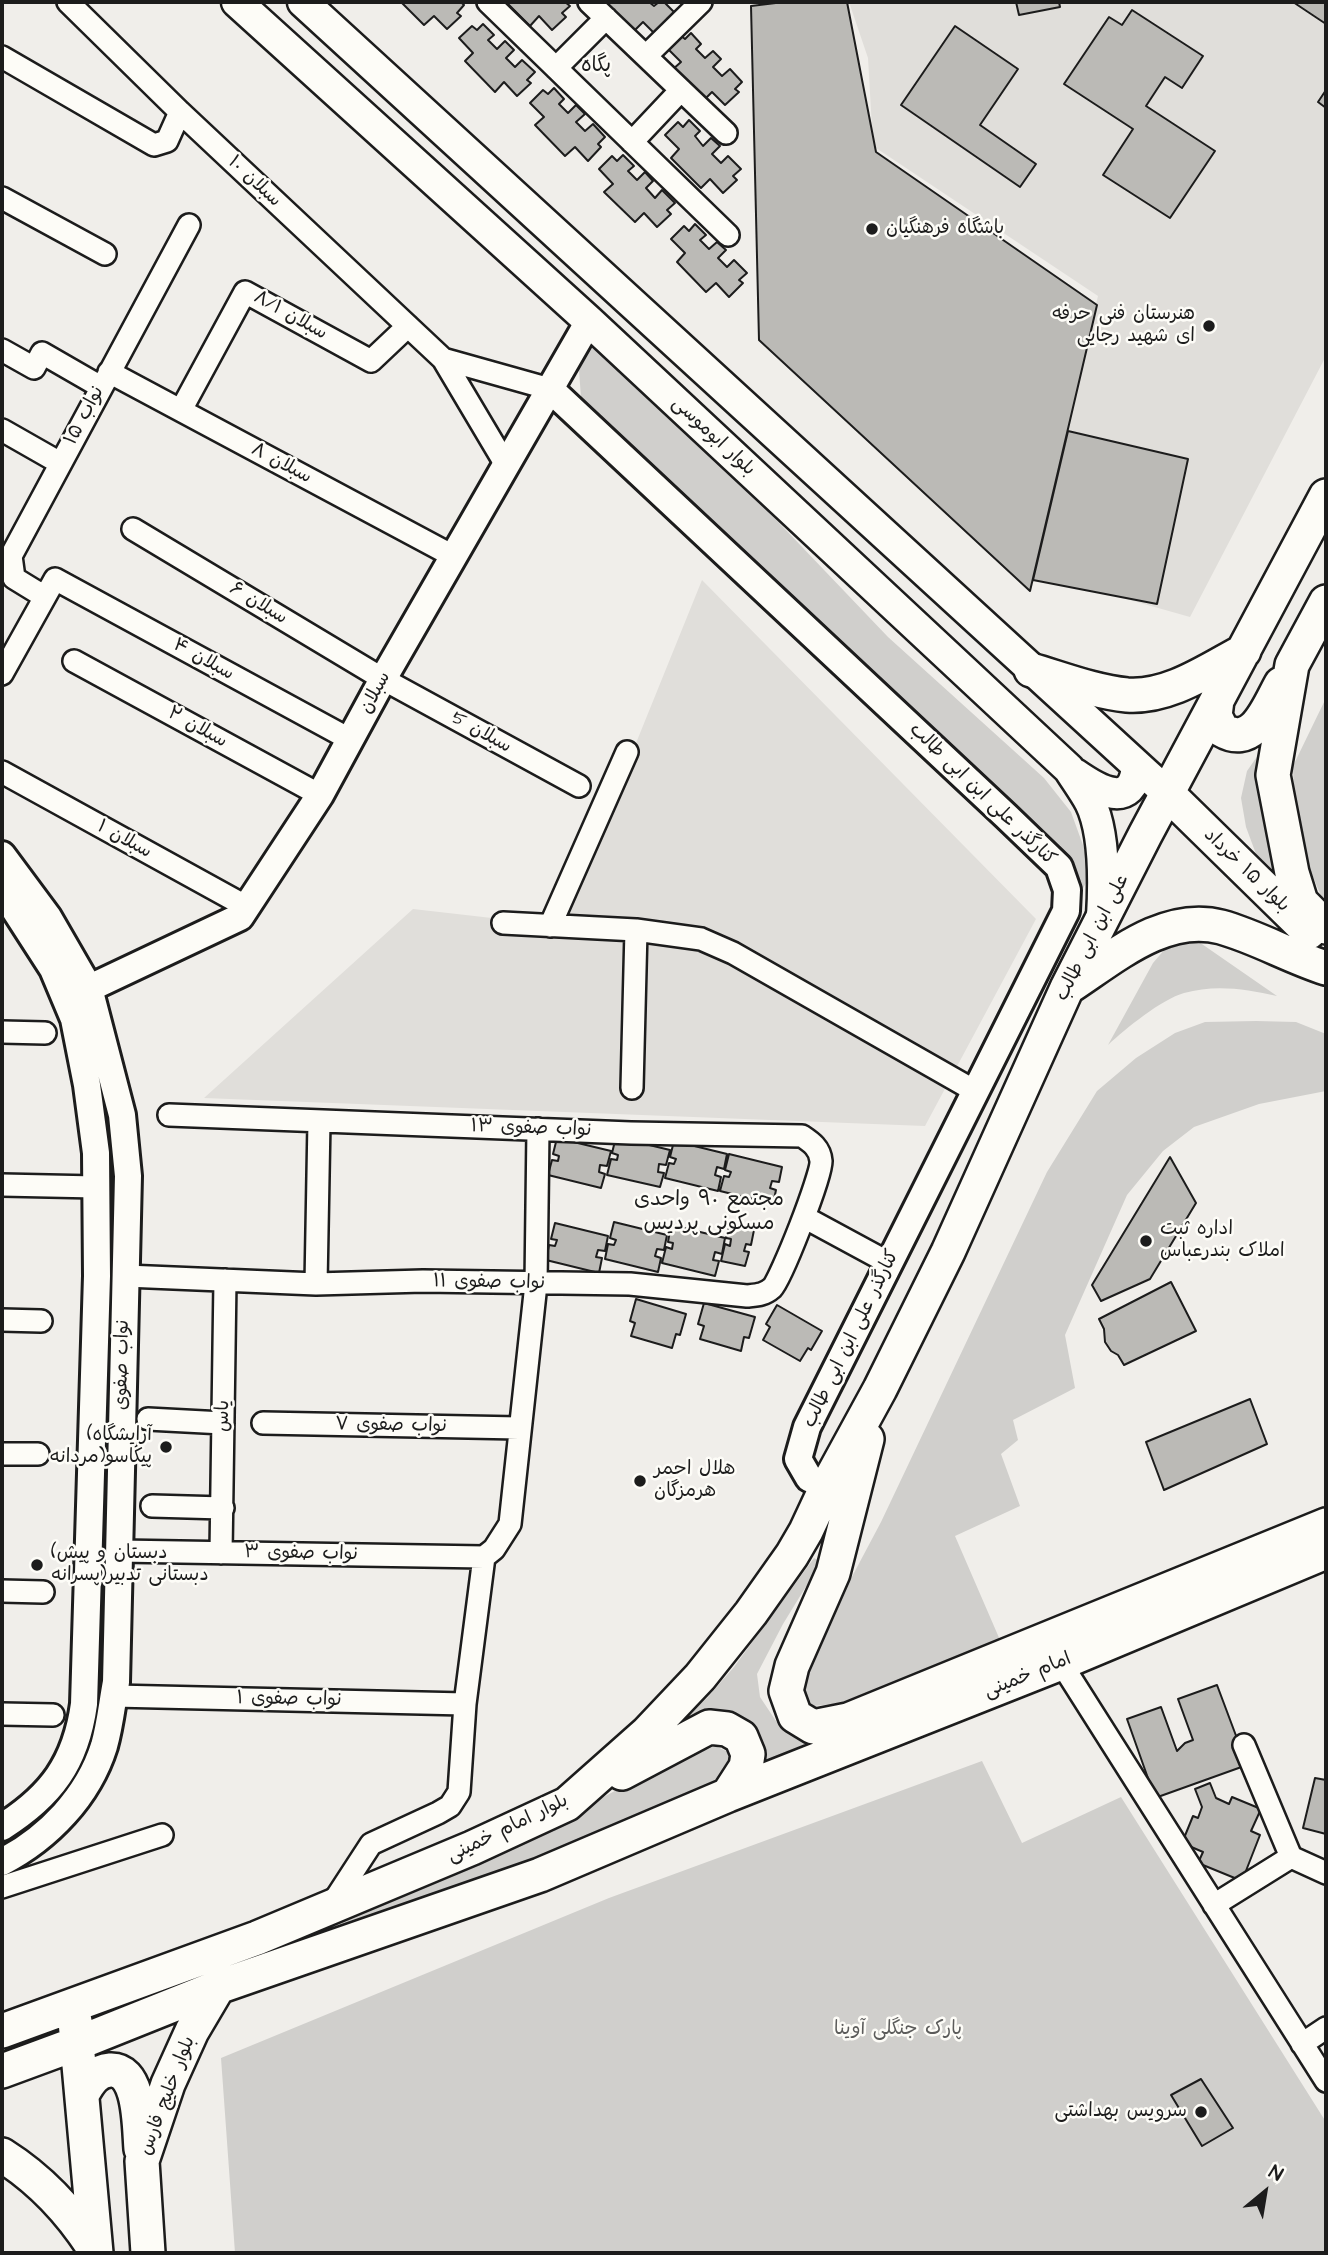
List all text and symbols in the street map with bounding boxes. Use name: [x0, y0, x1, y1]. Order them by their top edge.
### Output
district label: پگاه: [581, 54, 611, 80]
street label: سبلان ۱۰: [222, 151, 286, 213]
place label: باشگاه فرهنگیان: [886, 218, 1004, 240]
marker: باشگاه فرهنگیان: [864, 221, 880, 237]
street label: سبلان ۸/۱: [249, 286, 331, 346]
place label: هنرستان فنی حرفه ای شهید رجایی: [1052, 304, 1195, 348]
marker: هنرستان فنی حرفه ای شهید رجایی: [1201, 318, 1217, 334]
street label: نواب ۱۵: [60, 383, 110, 449]
street label: بلوار ابوموسی: [666, 393, 760, 481]
street label: سبلان ۸: [247, 439, 315, 489]
street label: سبلان ۶: [225, 578, 291, 630]
street label: سبلان ۴: [169, 634, 237, 686]
street label: سبلان: [356, 668, 396, 718]
street label: سبلان ۲: [163, 702, 231, 754]
street label: سبلان 5: [447, 707, 515, 759]
street label: کنارگذر علی ابن ابی طالب: [904, 719, 1060, 871]
street label: سبلان ۱: [93, 816, 155, 864]
street label: بلوار ۱۵ خرداد: [1198, 824, 1294, 918]
street label: علی ابن ابی طالب: [1051, 871, 1135, 1005]
street label: نواب صفوی ۱۳: [470, 1116, 592, 1142]
district label: مجتمع ٩٠ واحدی مسکونی پردیس: [634, 1188, 784, 1238]
place label: اداره ثبت املاک بندرعباس: [1160, 1219, 1285, 1263]
marker: اداره ثبت املاک بندرعباس: [1138, 1233, 1154, 1249]
street label: کنارگذر علی ابن ابی طالب: [799, 1246, 905, 1432]
street label: نواب صفوی ۱۱: [433, 1271, 545, 1295]
street label: نواب صفوی: [111, 1319, 135, 1411]
street label: یاس: [212, 1400, 236, 1432]
street label: نواب صفوی ۷: [335, 1414, 447, 1438]
place label: (آرایشگاه پیکاسو(مردانه: [50, 1425, 152, 1469]
marker: (آرایشگاه پیکاسو(مردانه: [158, 1439, 174, 1455]
place label: هلال احمر هرمزگان: [654, 1459, 735, 1503]
marker: هلال احمر هرمزگان: [632, 1473, 648, 1489]
street label: نواب صفوی ۳: [244, 1542, 358, 1566]
place label: (دبستان و پیش دبستانی تدبیر(پسرانه: [51, 1543, 209, 1587]
marker: (دبستان و پیش دبستانی تدبیر(پسرانه: [29, 1557, 45, 1573]
street label: امام خمینی: [981, 1648, 1075, 1704]
street label: نواب صفوی ۱: [236, 1688, 342, 1712]
street label: بلوار امام خمینی: [444, 1790, 572, 1868]
park label: پارک جنگلی آوینا: [834, 2019, 962, 2041]
street label: بلوار خلیج فارس: [135, 2033, 201, 2159]
place label: سرویس بهداشتی: [1055, 2101, 1187, 2123]
marker: سرویس بهداشتی: [1193, 2104, 1209, 2120]
north arrow: [1230, 2157, 1300, 2227]
text: N: [1264, 2159, 1288, 2188]

